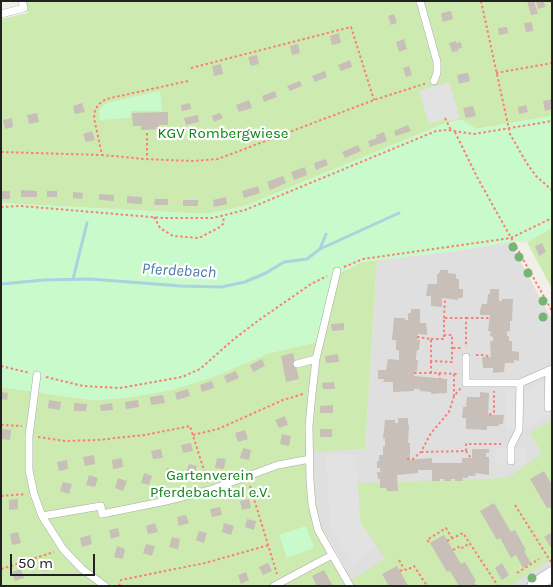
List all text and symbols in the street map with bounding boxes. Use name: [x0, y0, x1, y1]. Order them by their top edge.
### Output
park label: KGV Rombergwiese: [157, 125, 289, 143]
water label: Pferdebach: [141, 259, 217, 283]
park label: Gartenverein Pferdebachtal e.V.: [150, 467, 270, 502]
scale bar: [12, 544, 98, 576]
text: 50 m: [18, 554, 53, 572]

